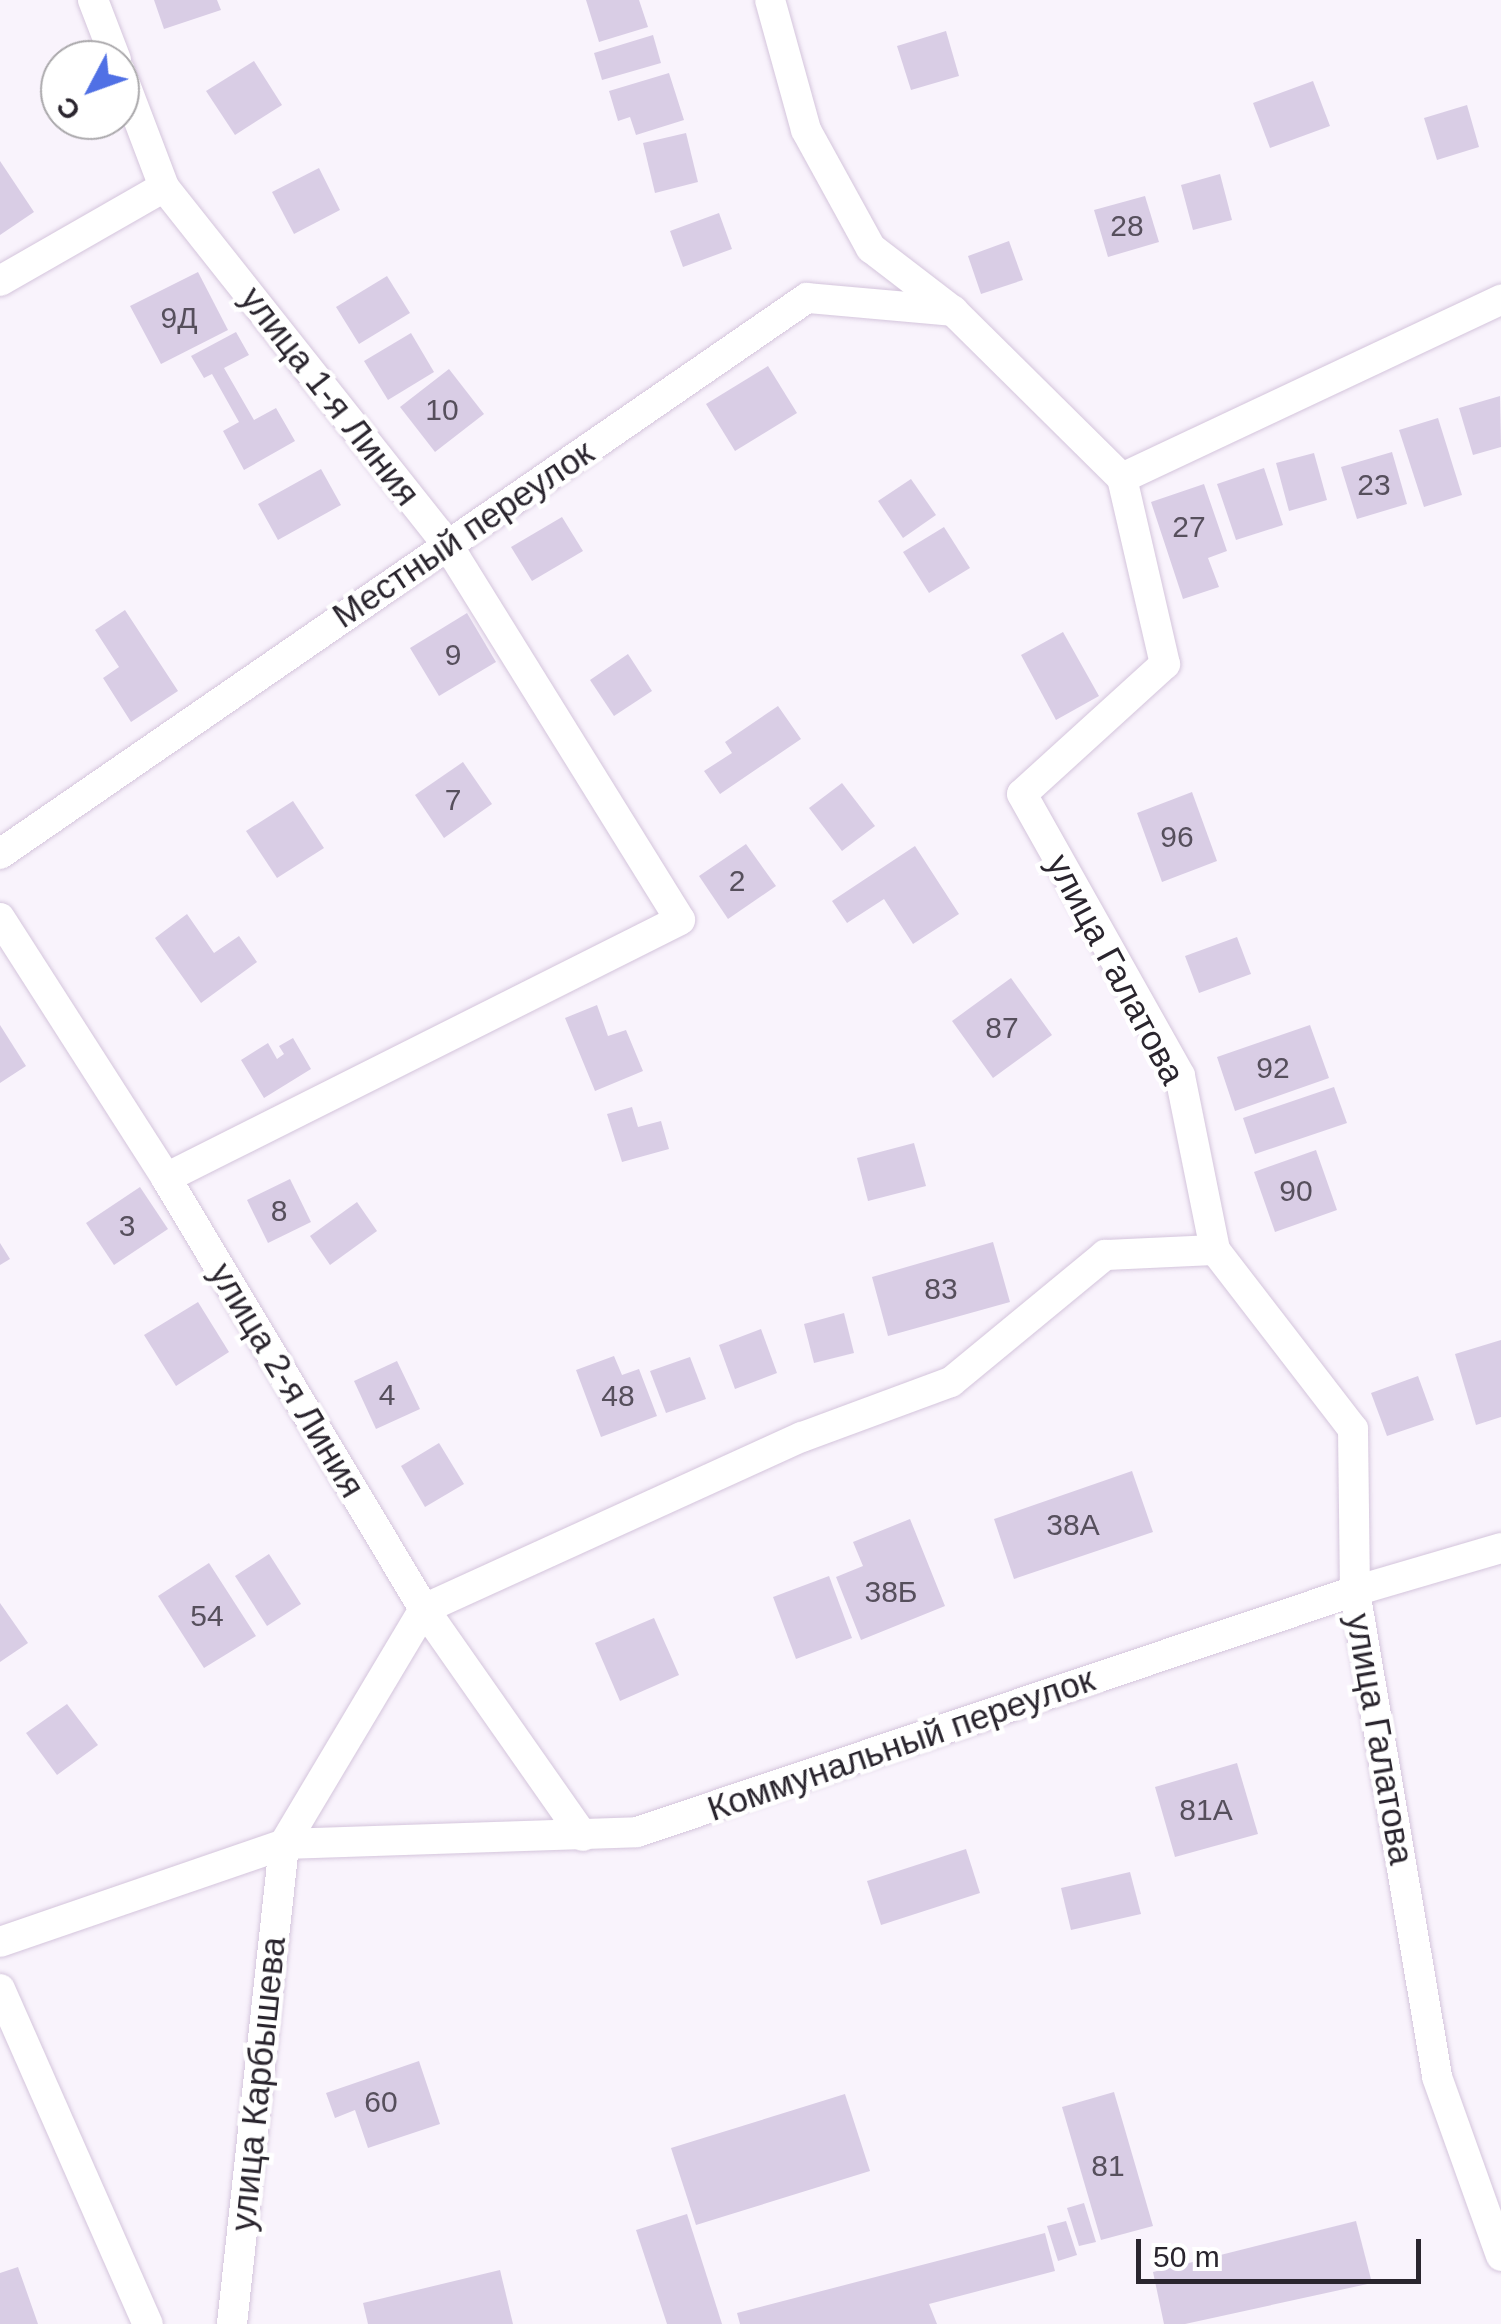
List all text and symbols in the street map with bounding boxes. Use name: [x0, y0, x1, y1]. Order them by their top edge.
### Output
north arrow: [40, 40, 140, 140]
text: С: [50, 91, 87, 127]
house number: 28: [1110, 208, 1144, 244]
street label: улица 1-я Линия: [232, 278, 428, 514]
house number: 9Д: [160, 300, 198, 336]
house number: 10: [425, 392, 459, 428]
street label: Местный переулок: [325, 431, 601, 637]
house number: 23: [1357, 467, 1391, 503]
house number: 27: [1172, 509, 1206, 545]
house number: 9: [445, 637, 461, 673]
house number: 7: [445, 782, 461, 818]
house number: 96: [1160, 819, 1194, 855]
street label: улица Галатова: [1038, 847, 1194, 1091]
house number: 2: [729, 863, 745, 899]
house number: 87: [985, 1010, 1019, 1046]
house number: 92: [1256, 1050, 1290, 1086]
house number: 90: [1279, 1173, 1313, 1209]
house number: 8: [271, 1193, 287, 1229]
house number: 3: [119, 1208, 135, 1244]
street label: улица 2-я Линия: [200, 1255, 374, 1505]
house number: 83: [924, 1271, 958, 1307]
house number: 4: [379, 1377, 395, 1413]
house number: 48: [601, 1378, 635, 1414]
house number: 38А: [1046, 1507, 1100, 1543]
house number: 38Б: [864, 1574, 918, 1610]
house number: 54: [190, 1598, 224, 1634]
street label: улица Галатова: [1337, 1610, 1423, 1868]
street label: Коммунальный переулок: [702, 1658, 1100, 1830]
house number: 81А: [1179, 1792, 1233, 1828]
street label: улица Карбышева: [222, 1935, 294, 2233]
house number: 60: [364, 2084, 398, 2120]
house number: 81: [1091, 2148, 1125, 2184]
scale bar: [1141, 2219, 1426, 2281]
text: 50 m: [1153, 2240, 1220, 2273]

